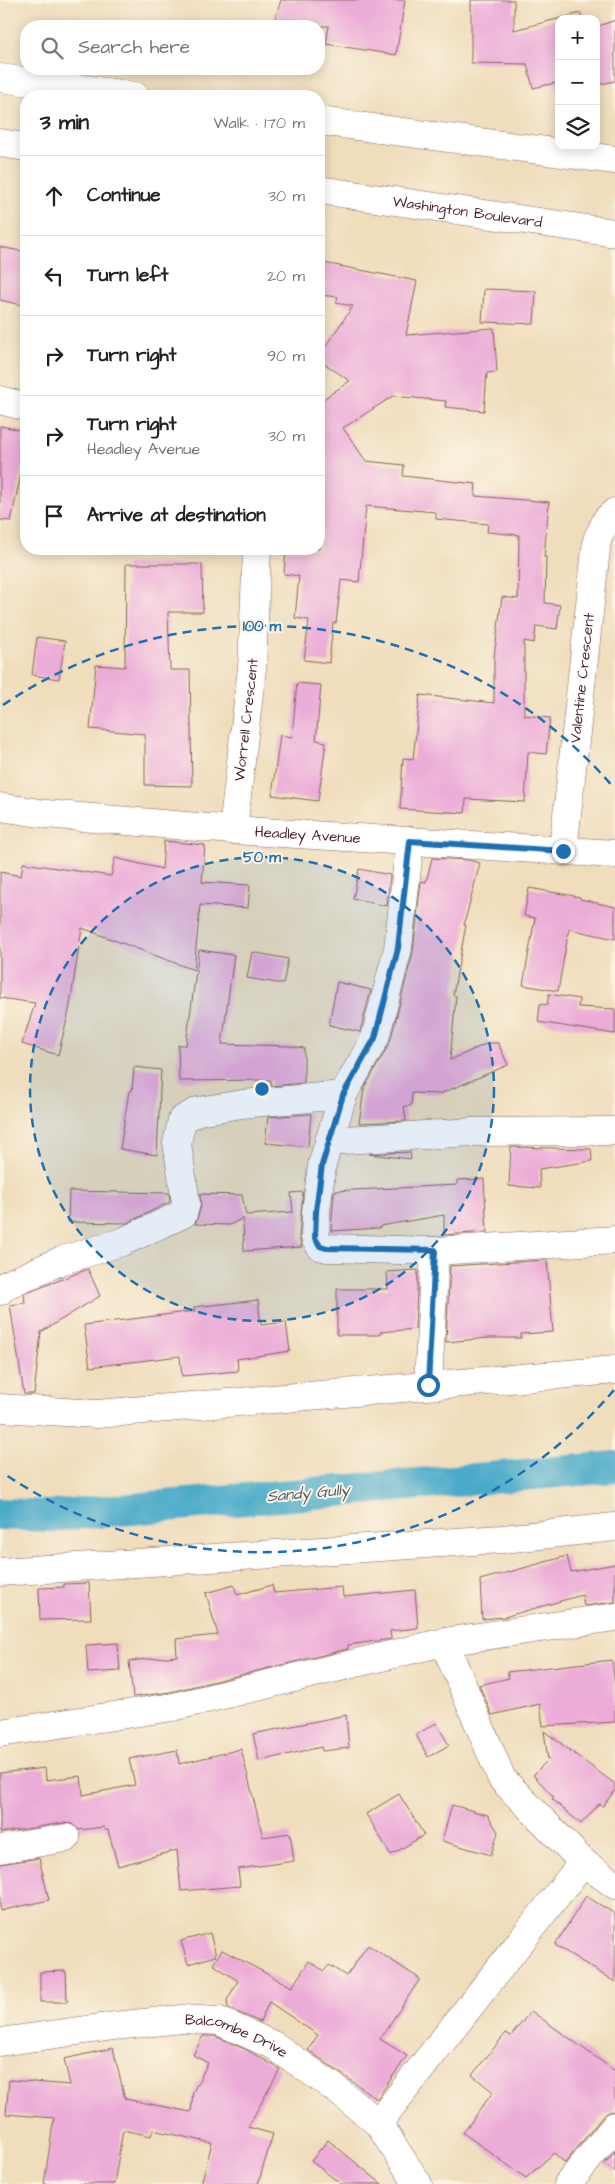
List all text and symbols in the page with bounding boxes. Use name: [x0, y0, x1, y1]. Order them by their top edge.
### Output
map controls: [555, 15, 600, 150]
button: +: [555, 15, 600, 60]
search box: [20, 20, 325, 75]
icon: search: [38, 34, 66, 62]
text: Search here: [78, 34, 190, 61]
button: −: [555, 60, 600, 105]
button: layers: [555, 105, 600, 150]
text: 3 min: [40, 108, 89, 137]
text: Walk · 170 m: [214, 112, 305, 134]
icon: ahead: [40, 182, 68, 210]
text: Continue: [87, 182, 161, 209]
text: 30 m: [268, 185, 305, 207]
street label: Washington Boulevard: [391, 190, 544, 233]
icon: left: [40, 262, 68, 290]
text: Turn left: [87, 262, 168, 289]
text: 20 m: [267, 265, 305, 287]
icon: right: [40, 342, 68, 370]
text: Turn right: [87, 342, 176, 369]
text: 90 m: [267, 345, 305, 367]
text: Turn right: [87, 411, 176, 438]
icon: right: [40, 422, 68, 450]
text: 30 m: [268, 425, 305, 447]
text: Headley Avenue: [87, 438, 200, 460]
icon: arrive: [40, 502, 68, 530]
text: Arrive at destination: [87, 502, 266, 529]
street label: Valentine Crescent: [564, 612, 599, 744]
text: 100 m: [243, 616, 282, 637]
street label: Worrell Crescent: [228, 658, 263, 782]
street label: Headley Avenue: [254, 821, 361, 848]
route end: [552, 840, 575, 863]
text: 50 m: [243, 847, 281, 868]
centre of rings: [253, 1080, 271, 1098]
route start: [417, 1374, 440, 1397]
water label: Sandy Gully: [266, 1478, 353, 1509]
street label: Balcombe Drive: [184, 2009, 292, 2062]

